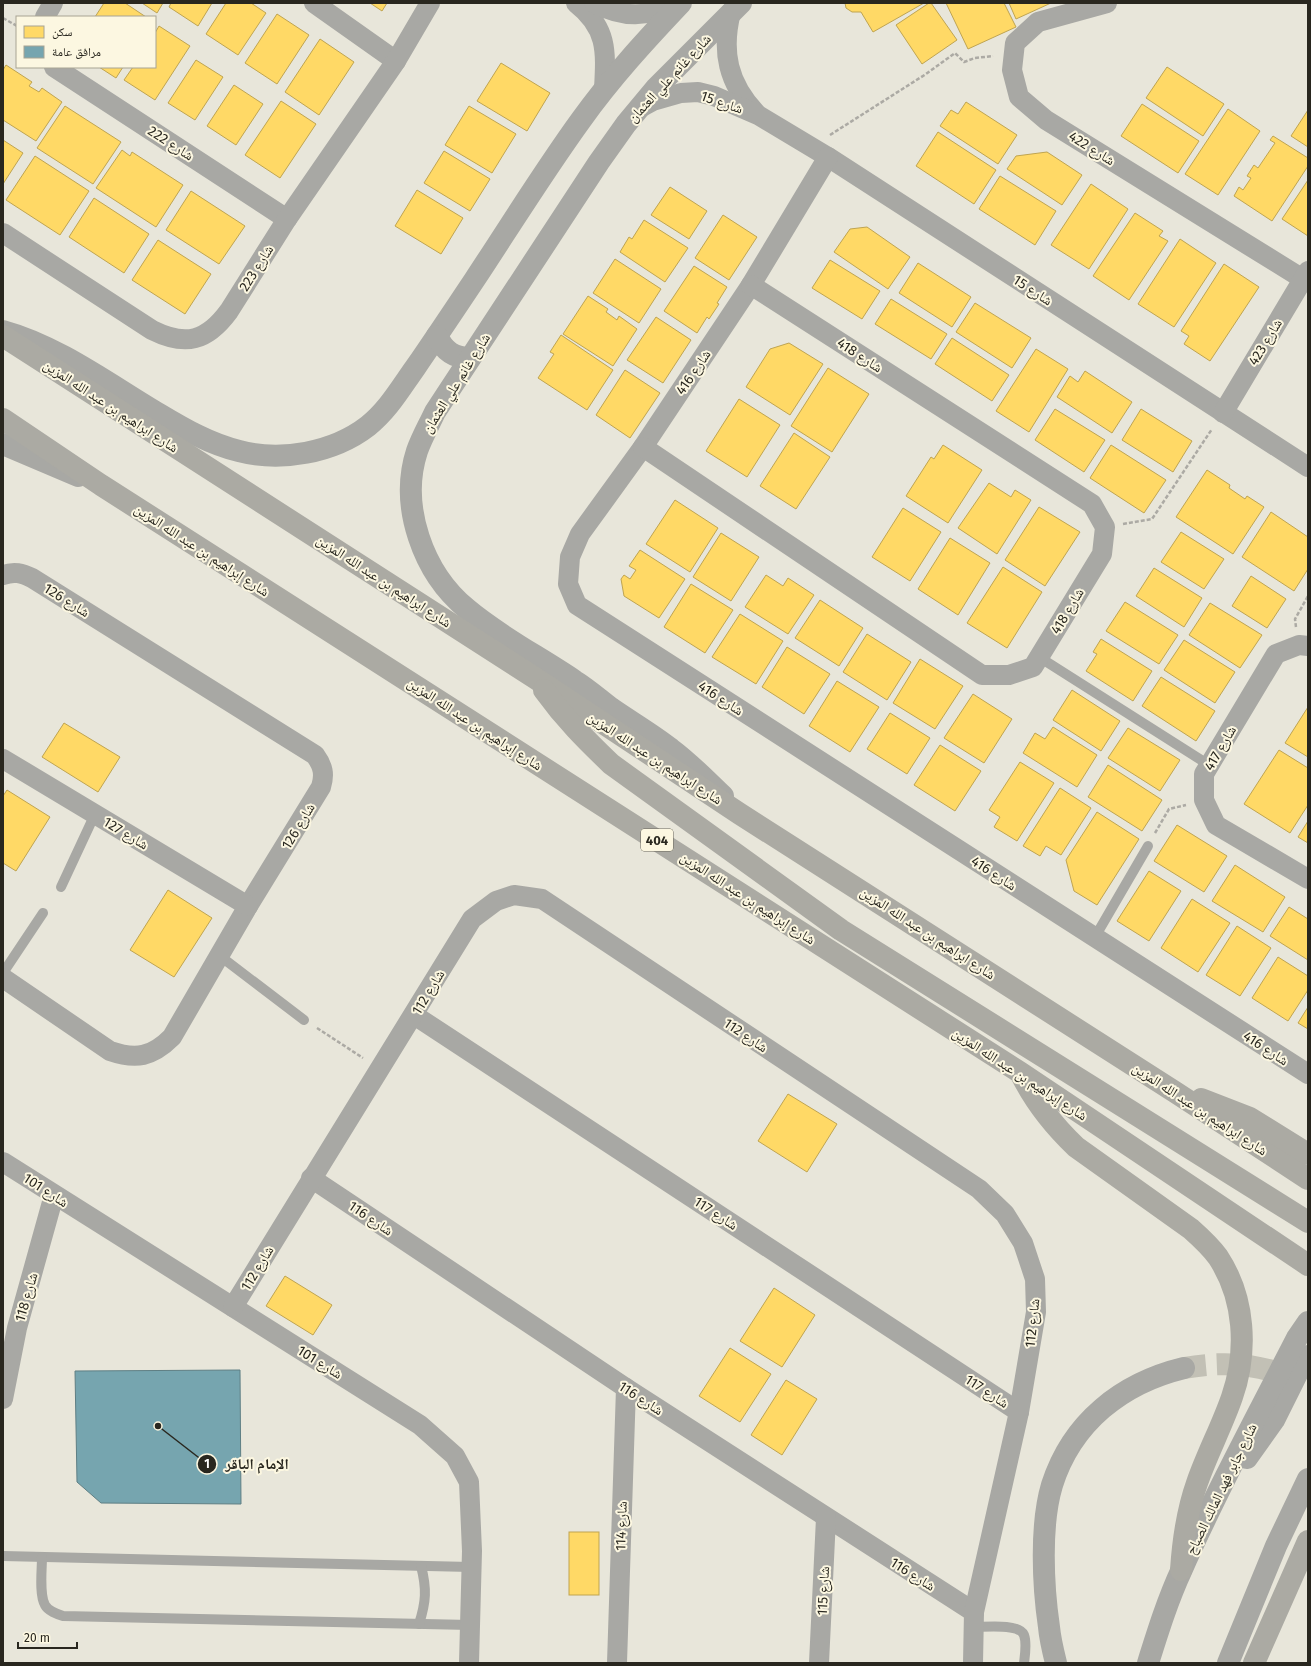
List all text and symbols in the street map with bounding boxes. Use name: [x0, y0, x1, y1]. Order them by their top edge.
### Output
legend: [16, 16, 156, 68]
text: سكن: [52, 25, 73, 39]
street label: شارع غانم علي العثمان: [624, 31, 716, 128]
text: مرافق عامة: [52, 45, 101, 59]
street label: شارع 15: [698, 87, 745, 119]
street label: شارع 222: [144, 122, 197, 165]
street label: شارع 422: [1065, 128, 1118, 170]
street label: شارع 223: [236, 242, 278, 295]
street label: شارع 15: [1009, 271, 1056, 310]
street label: شارع 423: [1245, 316, 1287, 369]
street label: شارع غانم علي العثمان: [419, 330, 496, 438]
street label: شارع 418: [833, 334, 886, 377]
street label: شارع 416: [672, 347, 715, 399]
street label: شارع ابراهيم بن عبد الله المزين: [40, 356, 181, 457]
street label: شارع إبراهيم بن عبد الله المزين: [131, 500, 272, 601]
street label: شارع ابراهيم بن عبد الله المزين: [313, 531, 454, 632]
street label: شارع 126: [40, 580, 93, 622]
street label: شارع 418: [1047, 585, 1089, 638]
street label: شارع إبراهيم بن عبد الله المزين: [404, 674, 545, 775]
street label: شارع 416: [694, 678, 747, 720]
street label: شارع ابراهيم بن عبد الله المزين: [584, 708, 725, 809]
street label: شارع 417: [1201, 723, 1241, 774]
street label: شارع 126: [278, 800, 320, 853]
street label: شارع 127: [100, 813, 151, 854]
road number: 404: [641, 829, 673, 851]
street label: شارع إبراهيم بن عبد الله المزين: [677, 848, 818, 949]
street label: شارع 416: [967, 853, 1020, 895]
street label: شارع ابراهيم بن عبد الله المزين: [857, 883, 998, 984]
street label: شارع 112: [408, 967, 449, 1018]
street label: شارع 112: [720, 1015, 771, 1057]
street label: شارع إبراهيم بن عبد الله المزين: [949, 1024, 1090, 1125]
street label: شارع 416: [1239, 1028, 1292, 1070]
street label: شارع ابراهيم بن عبد الله المزين: [1129, 1059, 1270, 1160]
street label: شارع 101: [20, 1170, 71, 1212]
street label: شارع 117: [690, 1193, 741, 1235]
street label: شارع 116: [345, 1197, 396, 1240]
street label: شارع 112: [237, 1243, 278, 1294]
street label: شارع 118: [11, 1271, 43, 1324]
street label: شارع 112: [1021, 1298, 1045, 1349]
street label: شارع 101: [294, 1342, 345, 1384]
street label: شارع 117: [961, 1371, 1012, 1413]
street label: شارع 116: [615, 1378, 666, 1420]
street label: شارع جابر فهد المالك الصباح: [1182, 1421, 1262, 1558]
callout: الإمام الباقر: [197, 1450, 296, 1477]
text: الإمام الباقر: [224, 1455, 289, 1474]
text: 1: [204, 1457, 210, 1471]
street label: شارع 114: [612, 1501, 632, 1551]
street label: شارع 116: [887, 1554, 938, 1596]
street label: شارع 115: [814, 1566, 834, 1616]
scale bar: [18, 1624, 77, 1650]
text: 20 m: [24, 1631, 50, 1645]

